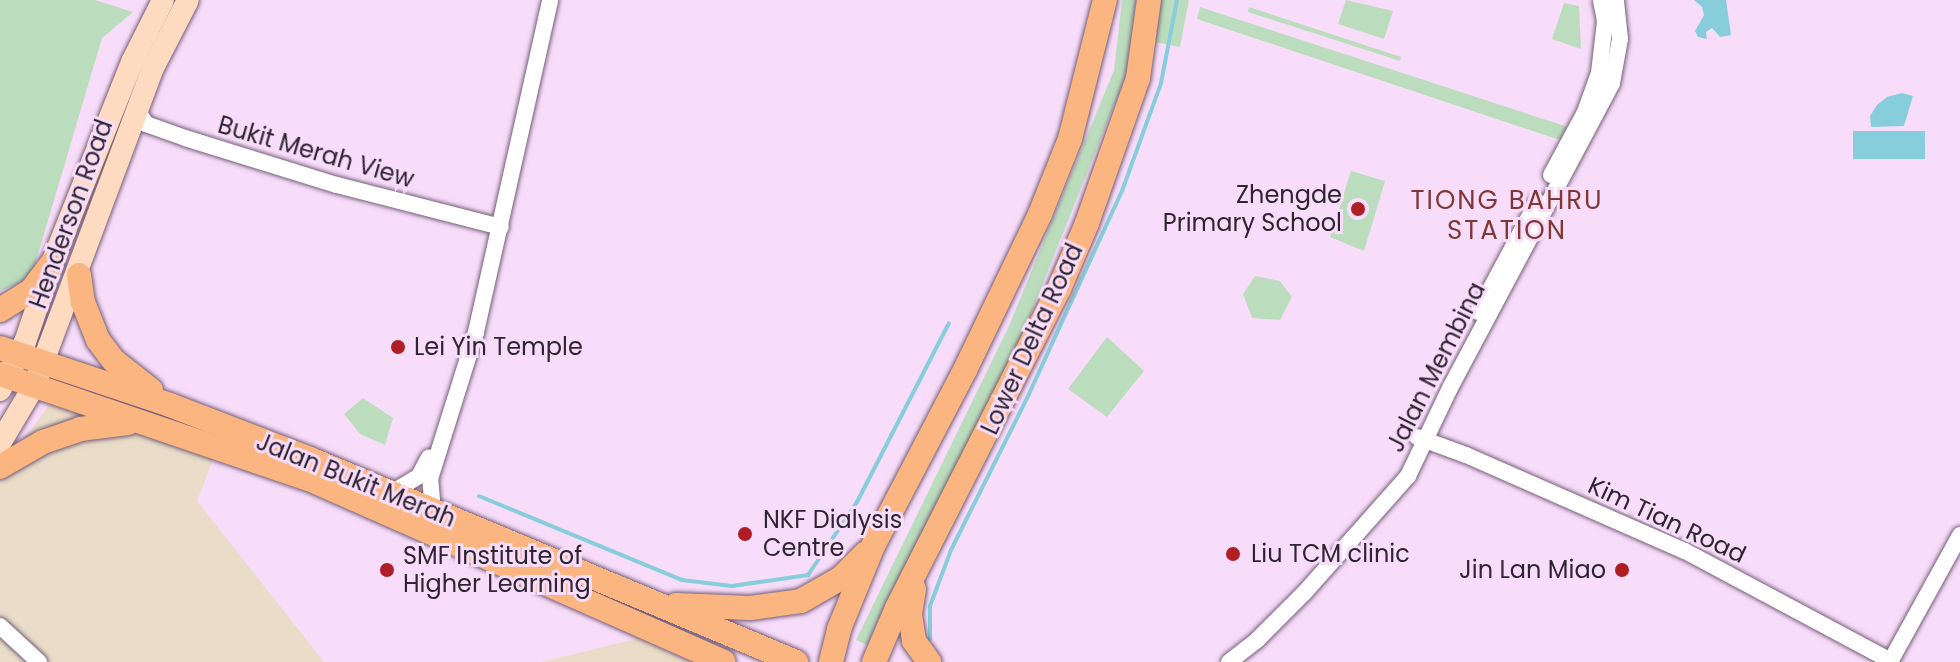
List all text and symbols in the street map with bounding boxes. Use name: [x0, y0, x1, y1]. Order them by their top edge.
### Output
street label: Bukit Merah View: [215, 110, 417, 194]
street label: Henderson Road: [23, 116, 119, 312]
place label: Zhengde Primary School: [1163, 181, 1342, 237]
district label: TIONG BAHRU STATION: [1410, 185, 1604, 246]
marker: Zhengde Primary School: [1349, 200, 1367, 218]
street label: Lower Delta Road: [975, 239, 1089, 439]
street label: Jalan Membina: [1381, 277, 1491, 457]
place label: Lei Yin Temple: [414, 333, 583, 361]
marker: Lei Yin Temple: [389, 338, 407, 356]
street label: Jalan Bukit Merah: [252, 427, 460, 533]
street label: Kim Tian Road: [1584, 471, 1750, 569]
place label: NKF Dialysis Centre: [763, 506, 902, 562]
marker: NKF Dialysis Centre: [734, 523, 756, 545]
place label: Liu TCM clinic: [1251, 540, 1410, 568]
place label: SMF Institute of Higher Learning: [403, 542, 591, 598]
marker: Liu TCM clinic: [1222, 543, 1244, 565]
place label: Jin Lan Miao: [1459, 556, 1606, 584]
marker: SMF Institute of Higher Learning: [378, 561, 396, 579]
marker: Jin Lan Miao: [1613, 561, 1631, 579]

